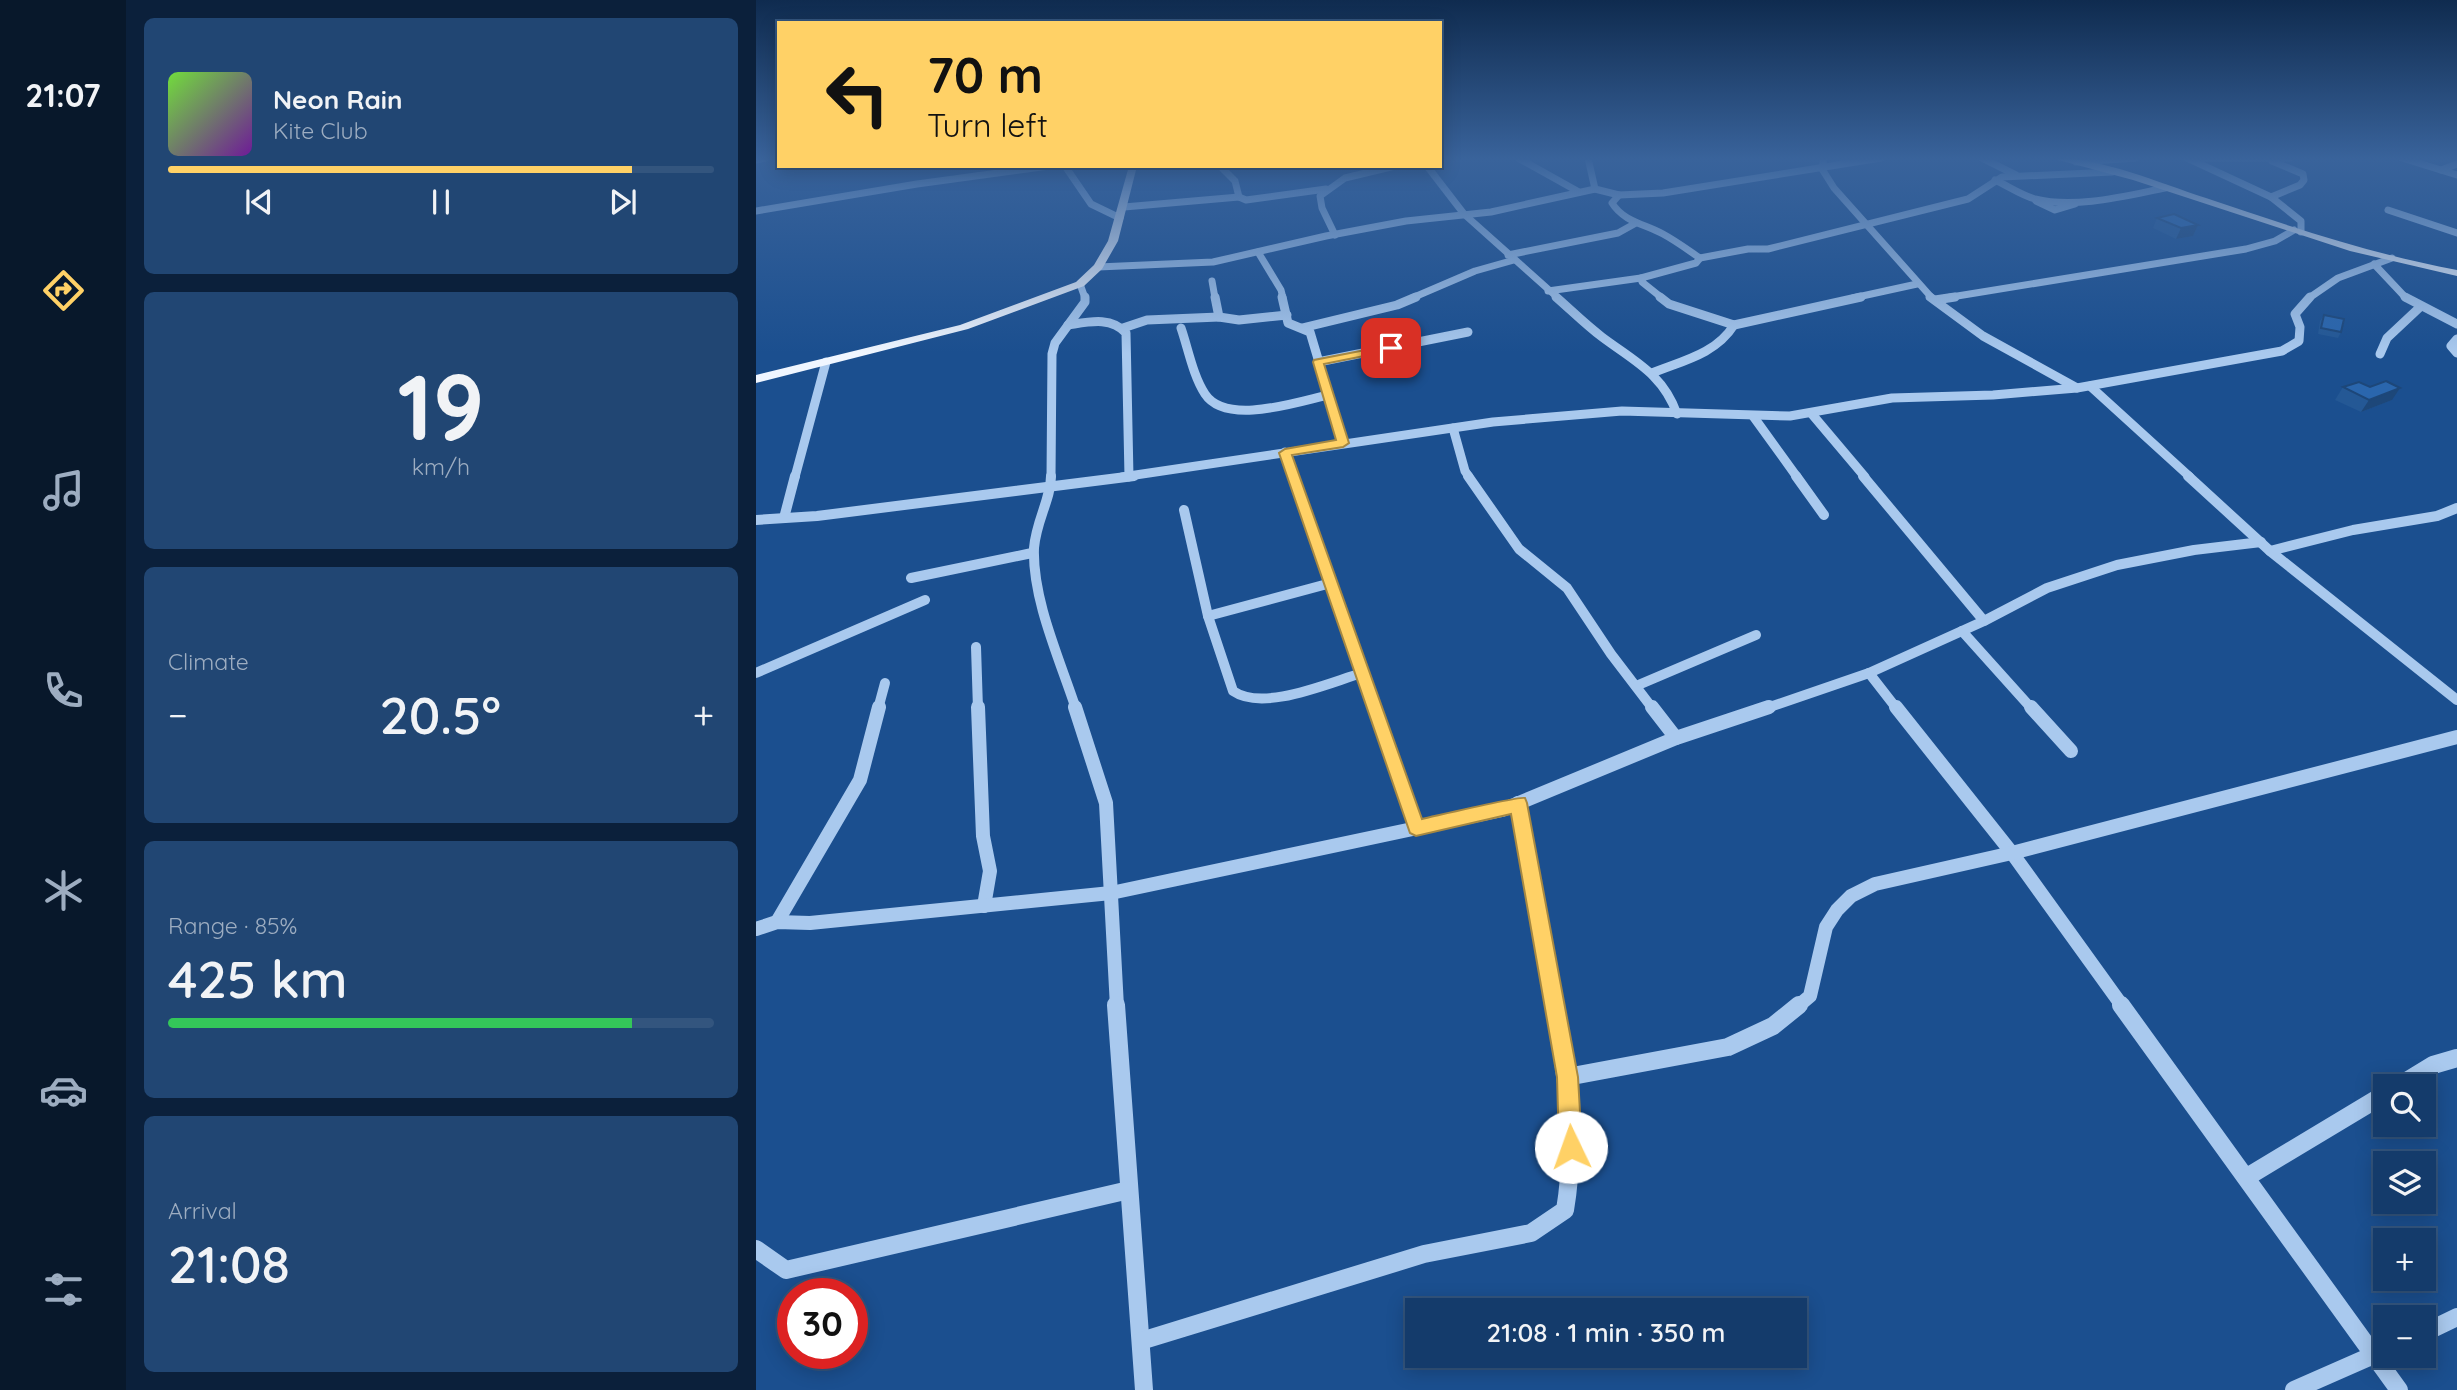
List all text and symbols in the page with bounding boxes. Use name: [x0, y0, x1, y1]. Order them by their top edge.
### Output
text: 70 m: [927, 44, 1043, 105]
icon: left: [812, 49, 903, 140]
text: 21:07: [25, 75, 101, 115]
text: Neon Rain: [273, 83, 402, 116]
text: Turn left: [927, 105, 1048, 145]
text: Kite Club: [273, 116, 368, 145]
icon: previous: [240, 183, 278, 221]
icon: pause: [422, 183, 460, 221]
icon: next: [604, 183, 642, 221]
icon: directions: [39, 266, 88, 315]
pin: [1361, 318, 1421, 378]
icon: arrive: [1372, 329, 1410, 367]
text: 19: [397, 349, 485, 463]
text: km/h: [412, 452, 470, 481]
icon: music: [39, 466, 88, 515]
text: Climate: [168, 647, 249, 676]
icon: phone: [39, 666, 88, 715]
text: 20.5°: [379, 682, 501, 747]
text: −: [168, 691, 188, 739]
text: +: [693, 691, 714, 739]
icon: climate: [39, 866, 88, 915]
text: Range · 85%: [168, 911, 297, 940]
text: 425 km: [168, 946, 348, 1011]
icon: car: [39, 1066, 88, 1115]
map controls: [2373, 1074, 2436, 1368]
button: search: [2373, 1074, 2436, 1137]
position arrow: [1534, 1110, 1608, 1184]
button: layers: [2373, 1151, 2436, 1214]
text: Arrival: [168, 1196, 237, 1225]
button: +: [2373, 1228, 2436, 1291]
text: 21:08: [168, 1231, 290, 1296]
icon: filters: [39, 1265, 88, 1314]
speed limit sign: 30: [777, 1278, 868, 1369]
button: −: [2373, 1305, 2436, 1368]
text: 21:08 · 1 min · 350 m: [1487, 1316, 1725, 1349]

